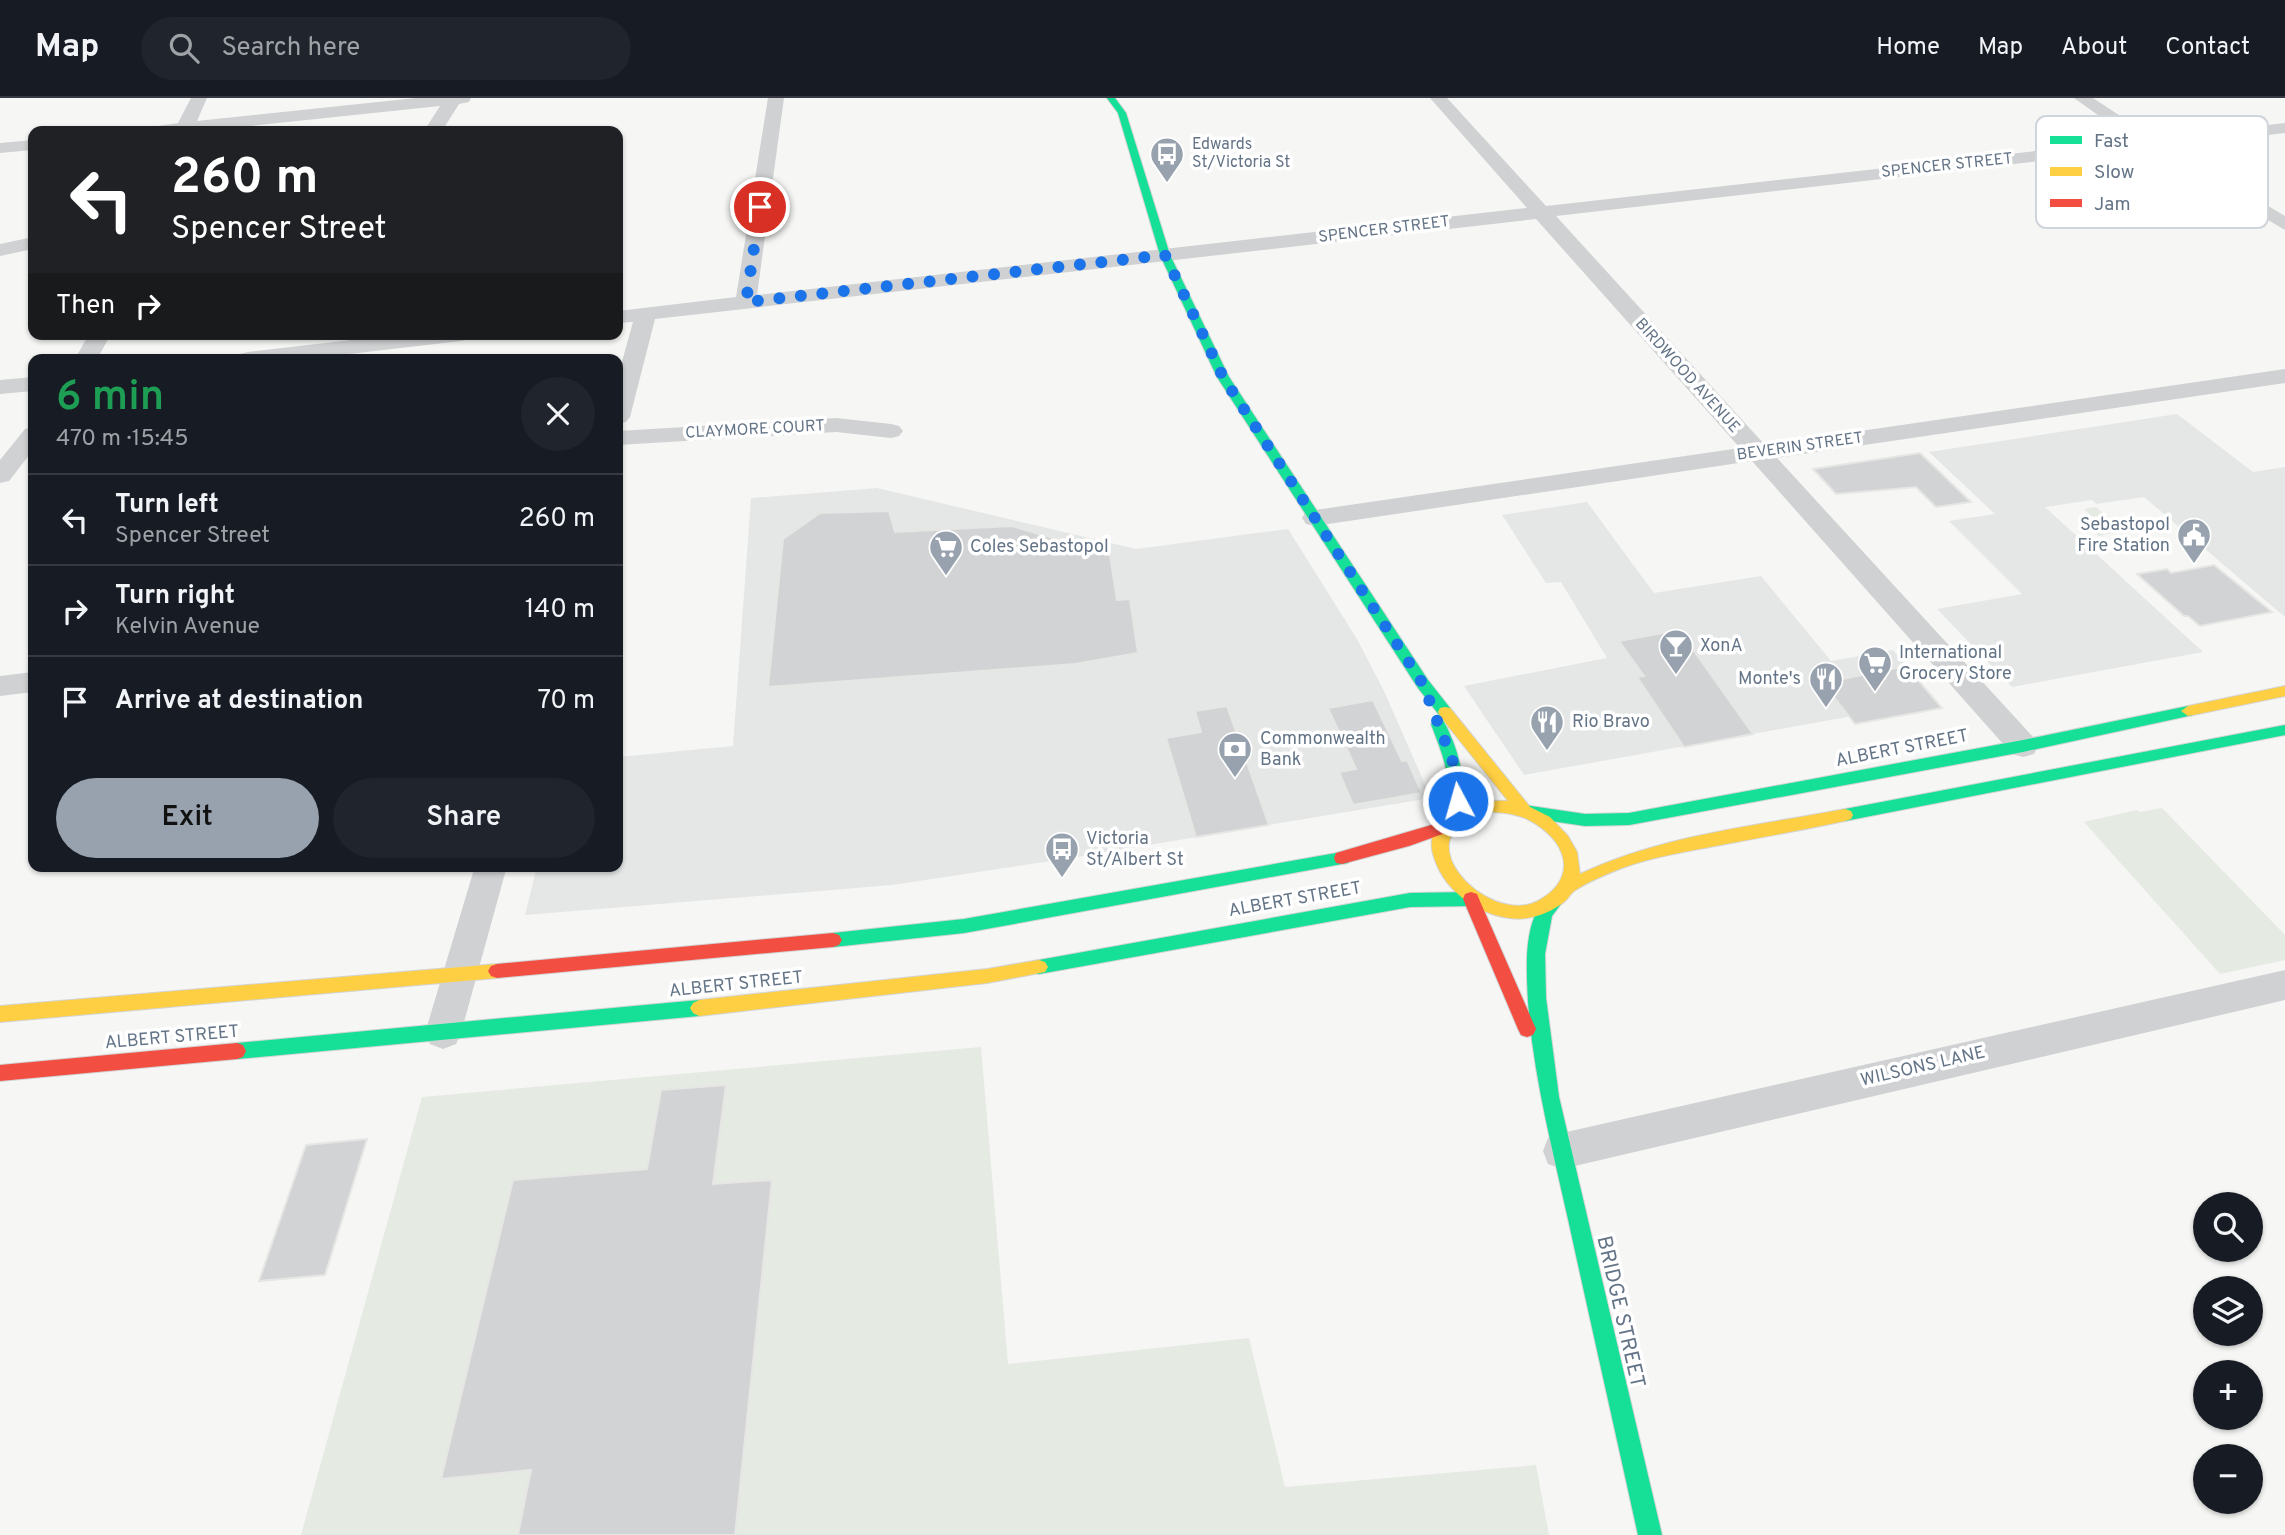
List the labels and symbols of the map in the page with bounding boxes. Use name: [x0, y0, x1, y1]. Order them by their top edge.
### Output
legend: [2036, 116, 2268, 228]
text: Fast: [2094, 130, 2129, 154]
bus stop icon: Edwards St/Victoria St: [1148, 135, 1186, 184]
place label: Edwards St/Victoria St: [1192, 135, 1290, 173]
street label: SPENCER STREET: [1880, 149, 2014, 183]
text: Slow: [2094, 161, 2134, 185]
pin: [730, 177, 790, 237]
text: Jam: [2094, 193, 2131, 217]
street label: SPENCER STREET: [1317, 212, 1451, 248]
street label: BIRDWOOD AVENUE: [1630, 314, 1744, 438]
street label: CLAYMORE COURT: [685, 416, 825, 444]
street label: BEVERIN STREET: [1736, 428, 1864, 466]
place label: Sebastopol Fire Station: [2077, 514, 2170, 558]
public building icon: Sebastopol Fire Station: [2175, 516, 2213, 565]
supermarket icon: Coles Sebastopol: [927, 528, 965, 577]
place label: Coles Sebastopol: [970, 536, 1109, 559]
bar icon: XonA: [1657, 627, 1695, 676]
place label: XonA: [1700, 635, 1743, 658]
place label: International Grocery Store: [1899, 642, 2012, 686]
supermarket icon: International Grocery Store: [1856, 644, 1894, 693]
restaurant icon: Monte's: [1807, 660, 1845, 709]
place label: Monte's: [1738, 668, 1801, 691]
restaurant icon: Rio Bravo: [1528, 703, 1566, 752]
place label: Rio Bravo: [1572, 711, 1650, 734]
street label: ALBERT STREET: [1834, 725, 1970, 773]
place label: Commonwealth Bank: [1260, 728, 1386, 772]
bank icon: Commonwealth Bank: [1216, 730, 1254, 779]
position arrow: [1421, 764, 1495, 838]
place label: Victoria St/Albert St: [1086, 828, 1184, 872]
bus stop icon: Victoria St/Albert St: [1043, 830, 1081, 879]
street label: ALBERT STREET: [1227, 877, 1363, 923]
street label: ALBERT STREET: [668, 967, 804, 1003]
street label: ALBERT STREET: [104, 1021, 240, 1055]
street label: WILSONS LANE: [1858, 1041, 1988, 1093]
street label: BRIDGE STREET: [1589, 1233, 1651, 1391]

